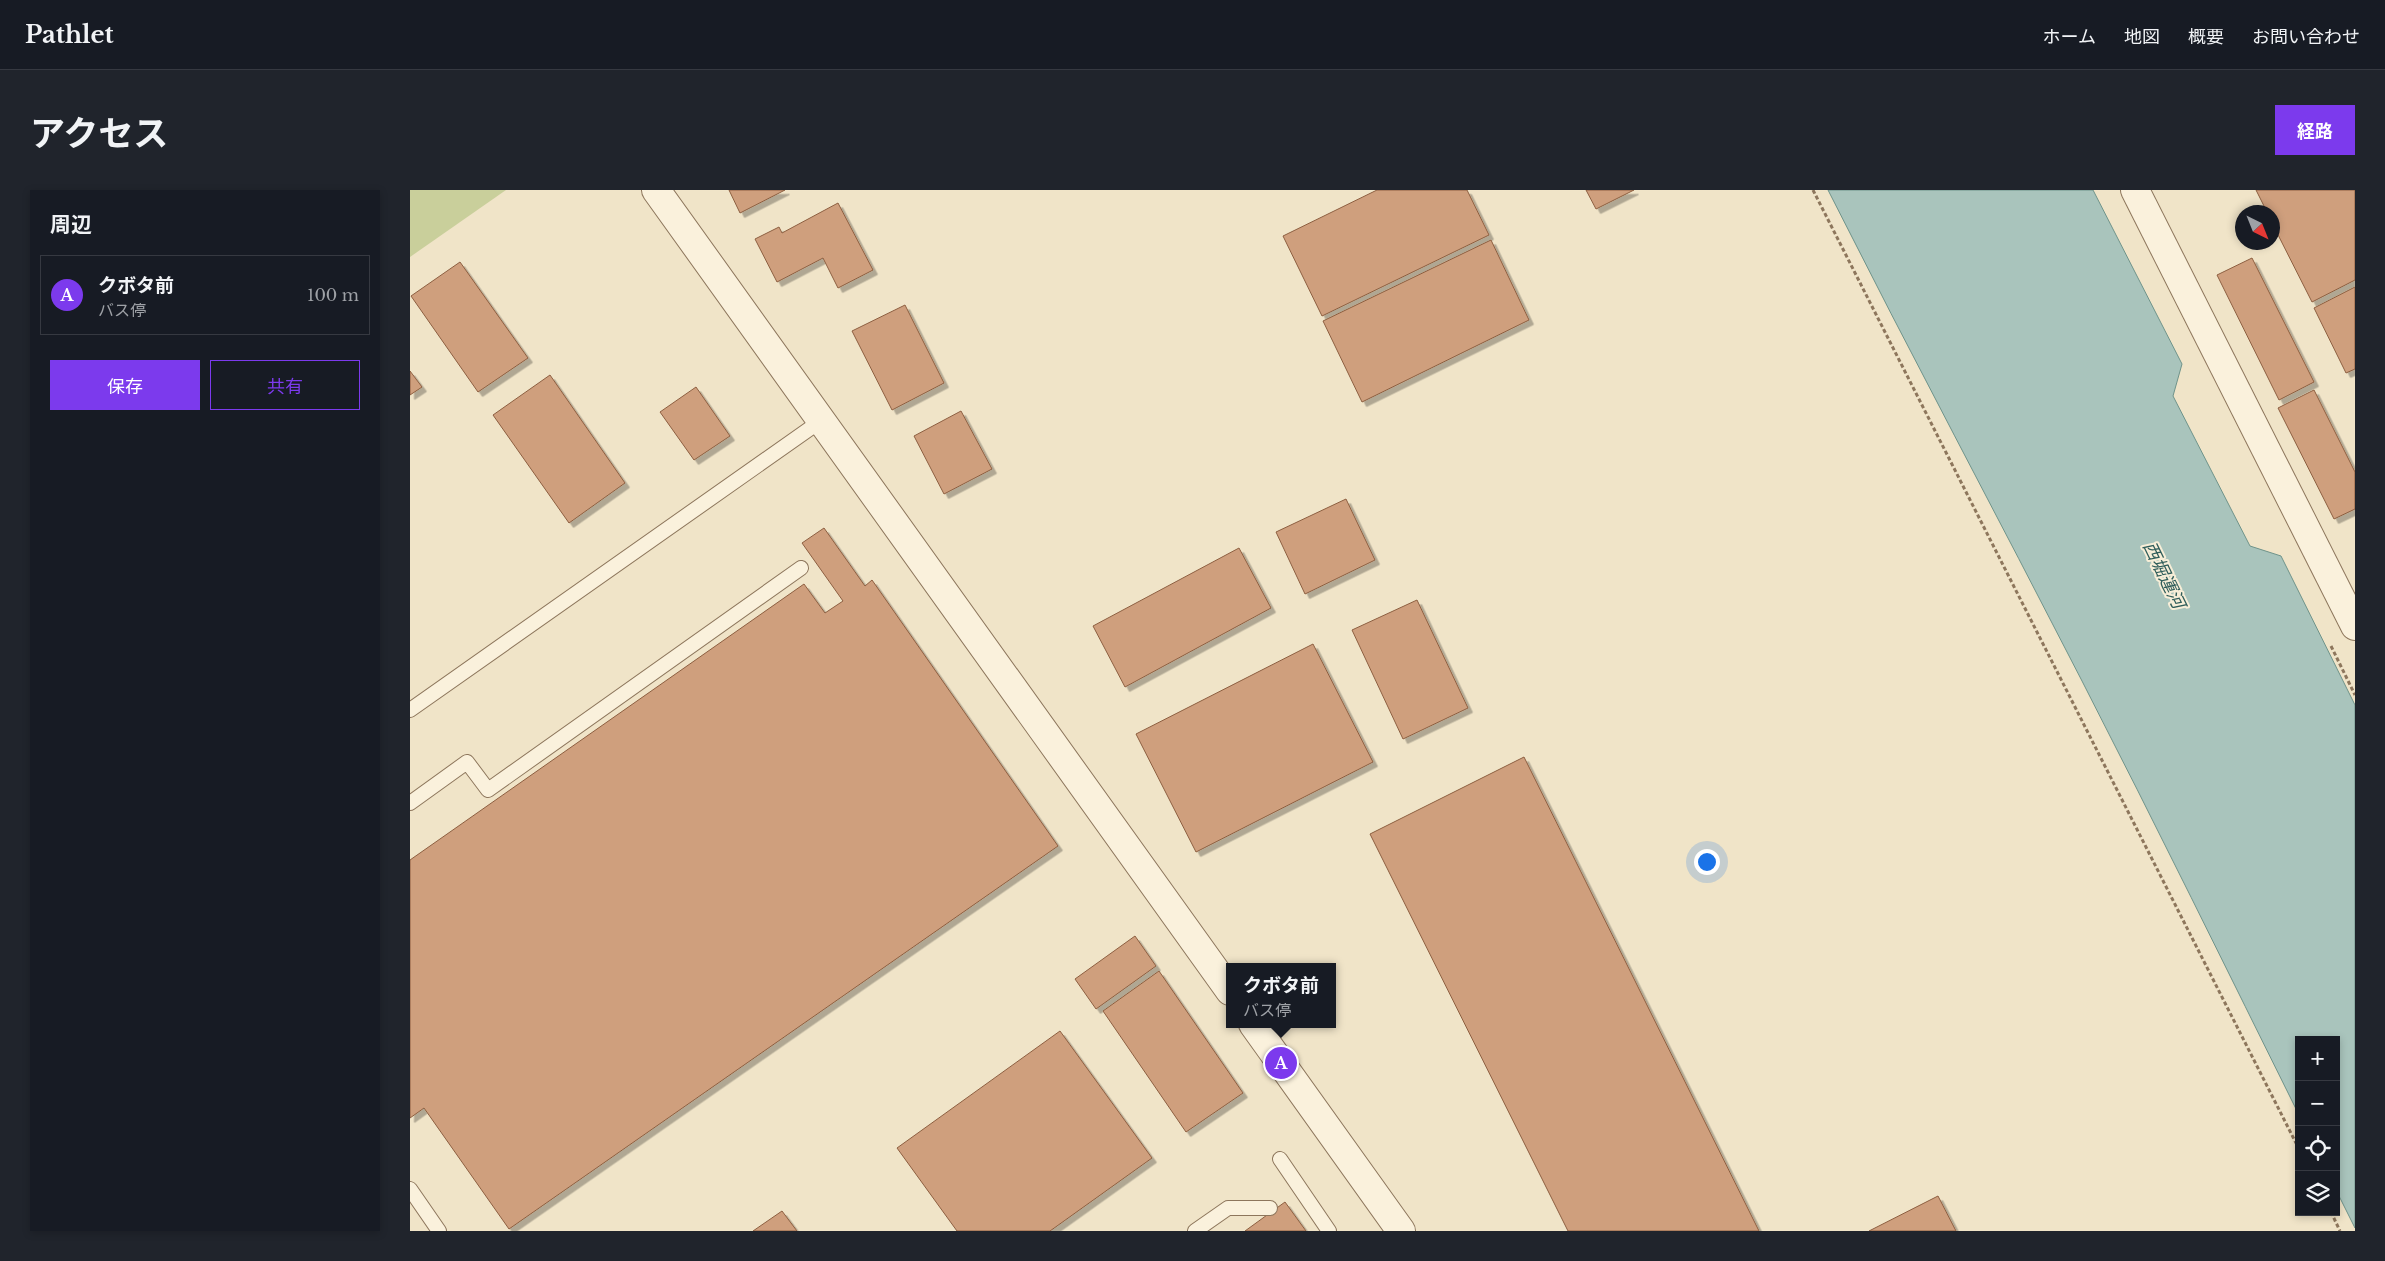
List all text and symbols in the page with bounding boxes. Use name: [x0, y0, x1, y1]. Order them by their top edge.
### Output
text: Pathlet: [25, 20, 114, 49]
text: ホーム: [2043, 26, 2096, 48]
text: 地図: [2124, 26, 2160, 48]
text: 概要: [2188, 26, 2224, 48]
text: お問い合わせ: [2252, 26, 2360, 48]
button: 経路: [2275, 105, 2355, 155]
text: アクセス: [30, 112, 168, 155]
north arrow: [2235, 205, 2280, 250]
text: 周辺: [50, 212, 92, 238]
text: クボタ前: [98, 274, 174, 297]
text: A: [61, 285, 73, 305]
text: 100 m: [307, 285, 359, 305]
text: バス停: [98, 300, 146, 320]
button: 保存: [50, 360, 200, 410]
button: 共有: [210, 360, 360, 410]
water label: 西堀運河: [2138, 538, 2191, 615]
your location: [1694, 849, 1720, 875]
popup: [1226, 963, 1336, 1028]
text: クボタ前: [1243, 974, 1319, 997]
text: バス停: [1243, 1000, 1291, 1020]
map controls: [2295, 1036, 2340, 1216]
button: +: [2295, 1036, 2340, 1081]
pin: A: [1265, 1044, 1297, 1082]
button: −: [2295, 1081, 2340, 1126]
button: locate: [2295, 1126, 2340, 1171]
button: layers: [2295, 1171, 2340, 1216]

